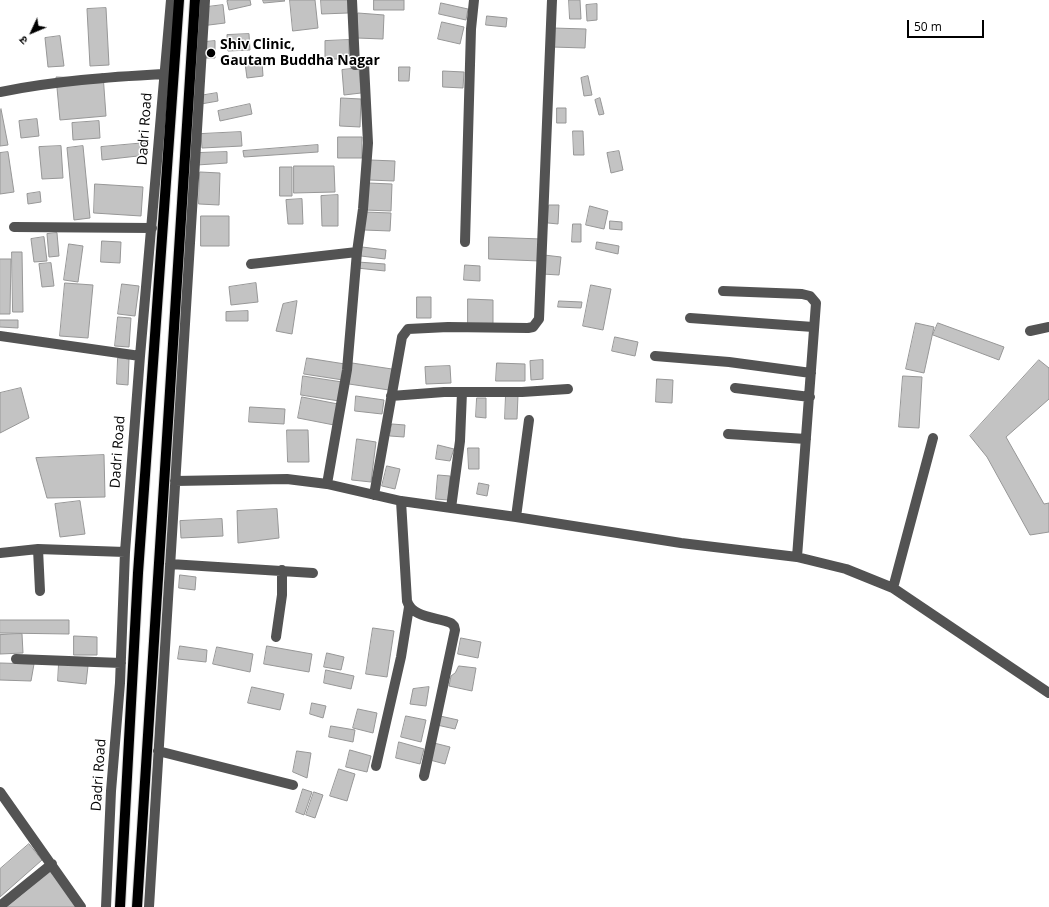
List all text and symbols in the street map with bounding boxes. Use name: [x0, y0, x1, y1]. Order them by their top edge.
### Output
north arrow: [12, 12, 52, 52]
scale bar: [909, 12, 986, 38]
text: 50 m: [914, 18, 942, 35]
text: उ: [15, 33, 31, 48]
place label: Shiv Clinic, Gautam Buddha Nagar: [220, 37, 380, 70]
marker: Shiv Clinic, Gautam Buddha Nagar: [205, 47, 217, 59]
street label: Dadri Road: [134, 92, 156, 166]
street label: Dadri Road: [107, 415, 129, 489]
street label: Dadri Road: [88, 738, 110, 812]

